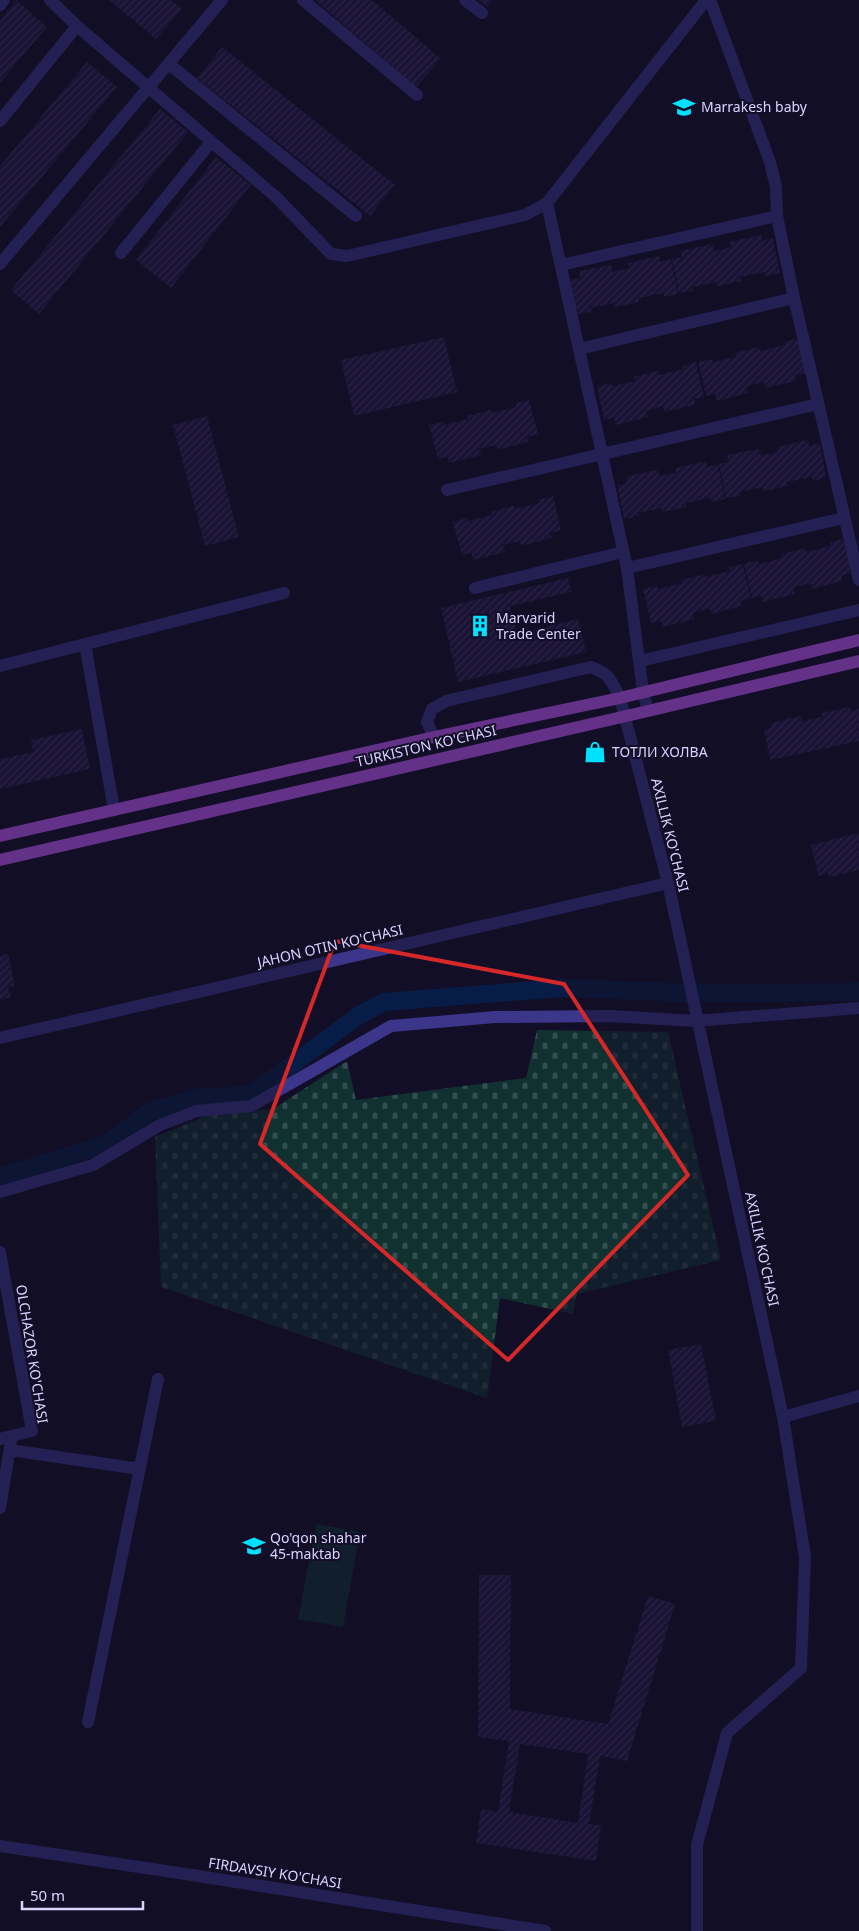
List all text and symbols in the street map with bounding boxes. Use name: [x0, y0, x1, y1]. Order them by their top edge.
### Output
school or university icon: Marrakesh baby: [671, 94, 697, 120]
place label: Marrakesh baby: [701, 97, 808, 116]
place label: Marvarid Trade Center: [496, 608, 581, 643]
building icon: Marvarid Trade Center: [467, 613, 493, 639]
street label: TURKISTON KO'CHASI: [354, 720, 498, 771]
shop icon: ТОТЛИ ХОЛВА: [582, 739, 608, 765]
place label: ТОТЛИ ХОЛВА: [612, 742, 708, 761]
street label: AXILLIK KO'CHASI: [647, 776, 694, 894]
street label: JAHON OTIN KO'CHASI: [253, 919, 405, 972]
street label: AXILLIK KO'CHASI: [741, 1190, 784, 1308]
street label: OLCHAZOR KO'CHASI: [12, 1283, 53, 1425]
place label: Qo'qon shahar 45-maktab: [270, 1528, 367, 1563]
school or university icon: Qo'qon shahar 45-maktab: [241, 1533, 267, 1559]
street label: FIRDAVSIY KO'CHASI: [207, 1853, 343, 1892]
scale bar: [22, 1878, 144, 1910]
text: 50 m: [30, 1885, 65, 1905]

